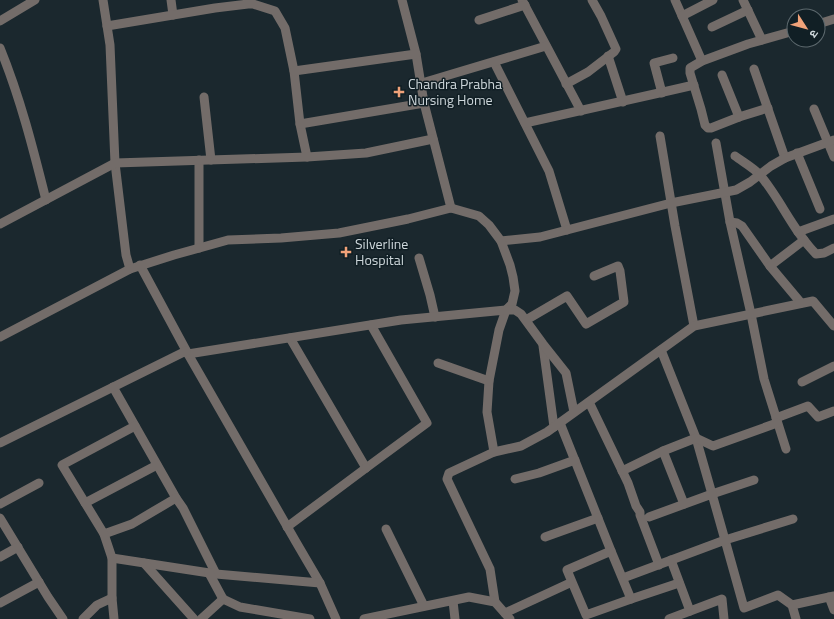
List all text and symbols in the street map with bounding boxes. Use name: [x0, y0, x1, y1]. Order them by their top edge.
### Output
north arrow: [786, 8, 826, 48]
text: उ: [805, 27, 822, 42]
place label: Chandra Prabha Nursing Home: [408, 73, 502, 110]
marker: Chandra Prabha Nursing Home: [393, 86, 405, 98]
place label: Silverline Hospital: [355, 233, 408, 270]
marker: Silverline Hospital: [340, 246, 352, 258]

